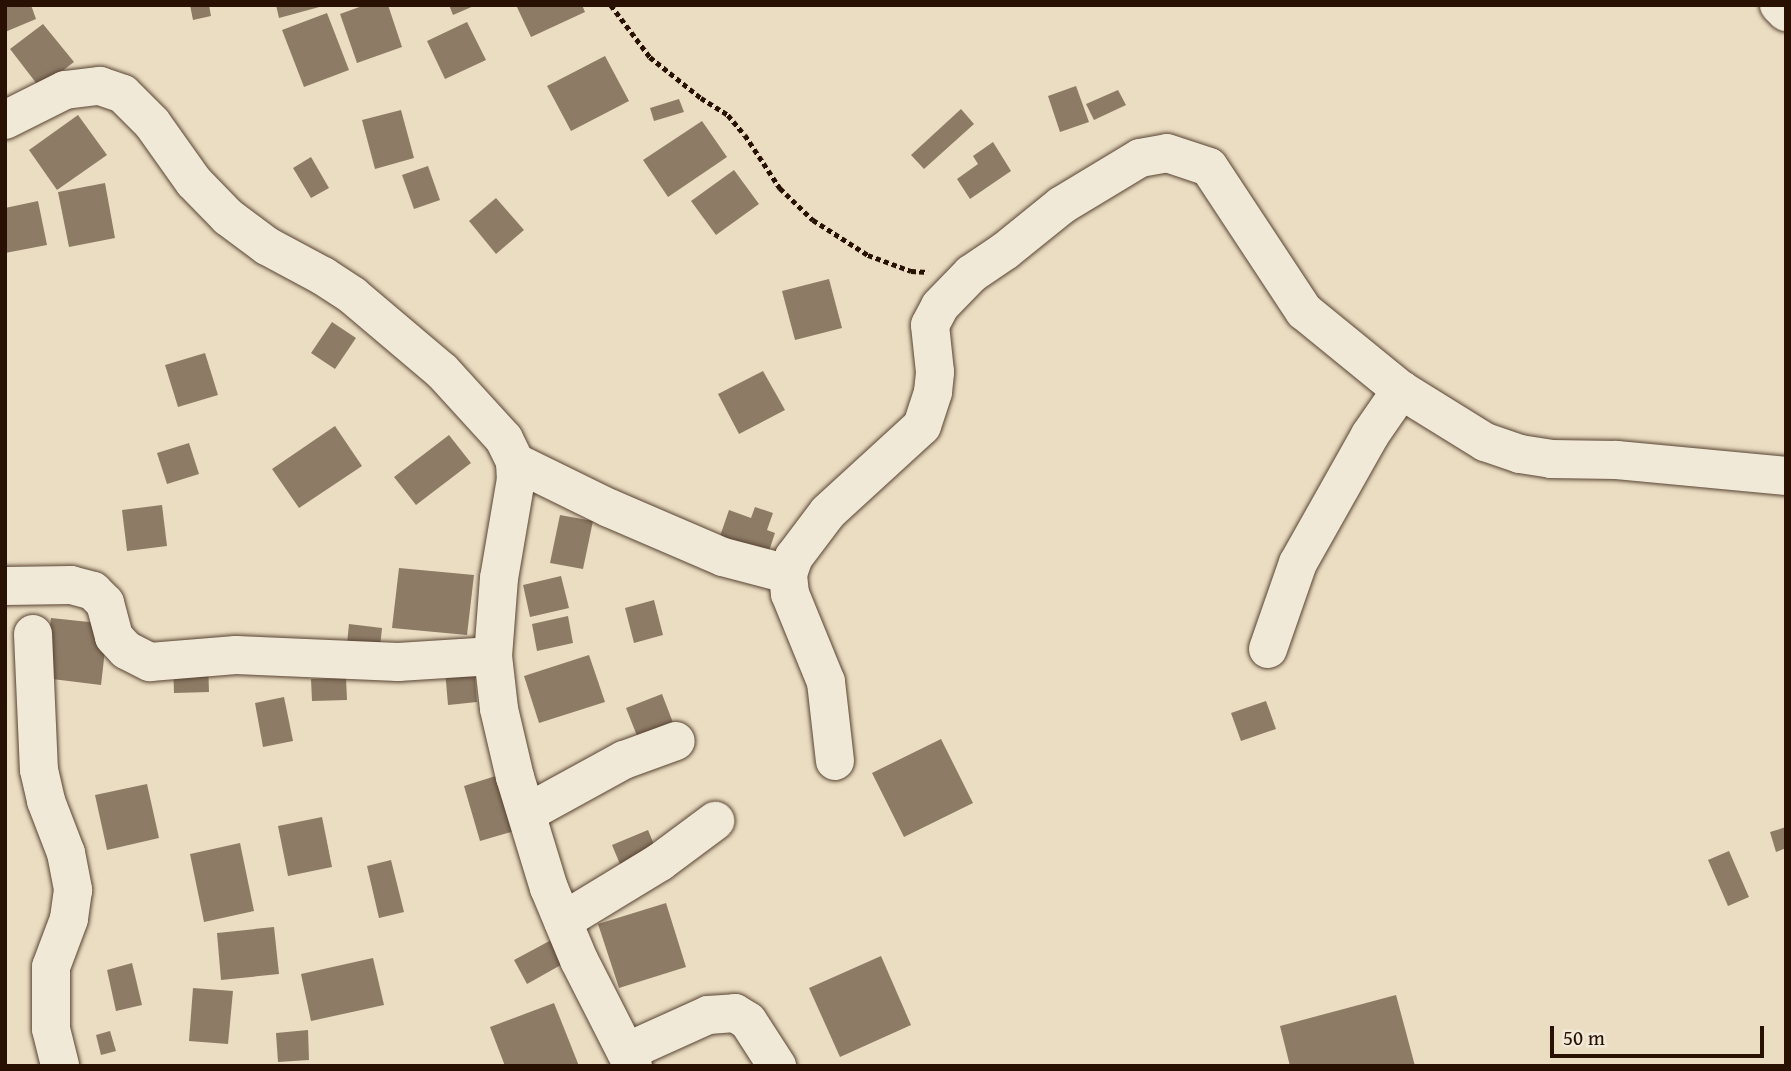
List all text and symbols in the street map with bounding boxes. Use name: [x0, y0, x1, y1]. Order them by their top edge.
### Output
scale bar: [1553, 1012, 1766, 1056]
text: 50 m: [1563, 1022, 1605, 1053]

